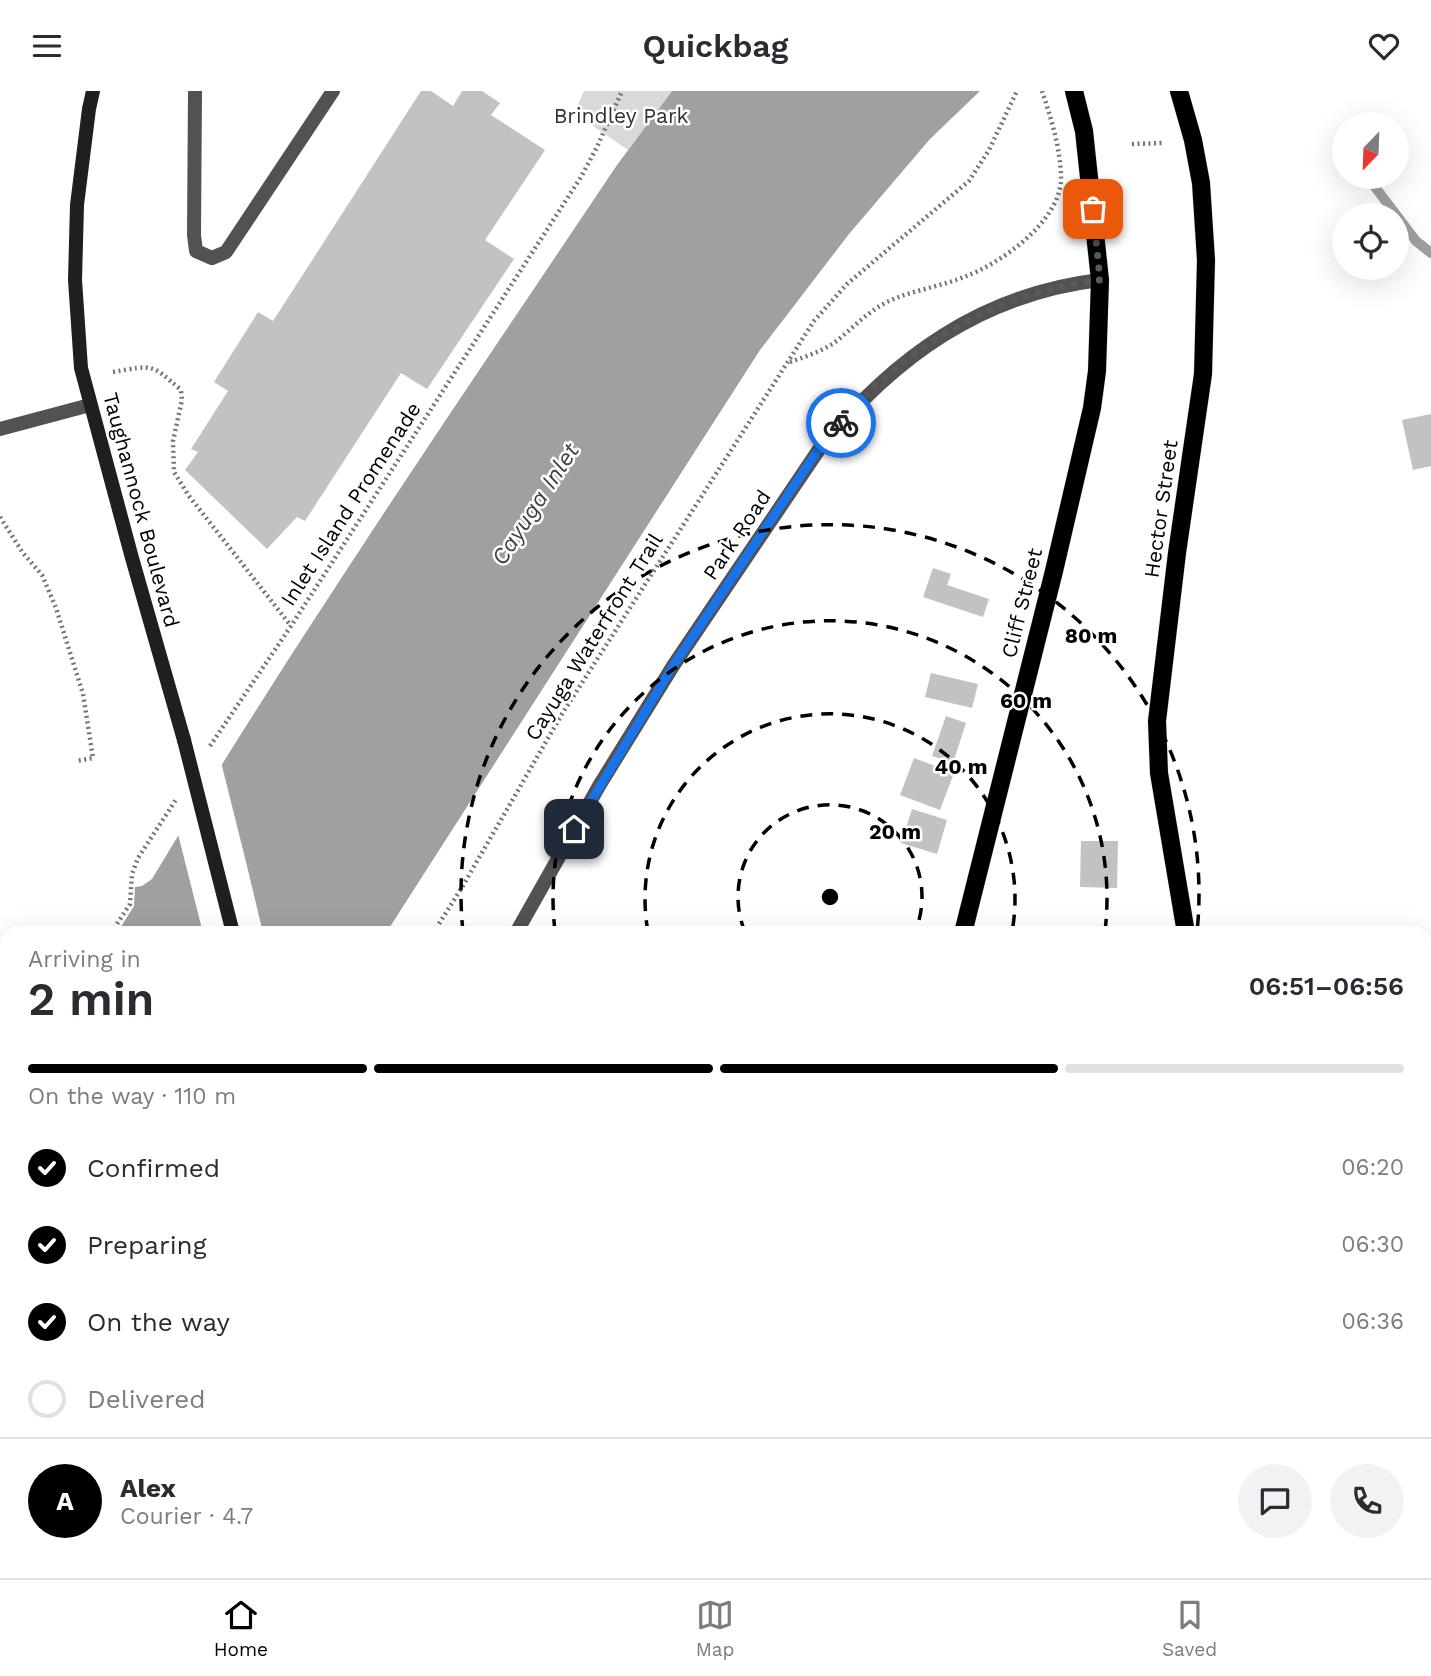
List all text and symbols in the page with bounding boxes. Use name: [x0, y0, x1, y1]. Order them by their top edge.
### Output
icon: menu: [28, 27, 66, 65]
text: Quickbag: [643, 27, 788, 65]
icon: heart: [1365, 27, 1403, 65]
park label: Brindley Park: [554, 103, 688, 128]
north arrow: [1332, 112, 1409, 189]
map controls: [1332, 112, 1409, 280]
pin: [1063, 179, 1123, 239]
icon: bag: [1074, 190, 1112, 228]
button: locate: [1332, 203, 1409, 280]
courier: [806, 388, 876, 458]
street label: Taughannock Boulevard: [98, 390, 185, 630]
street label: Inlet Island Promenade: [275, 397, 426, 610]
icon: bike: [822, 404, 860, 442]
water label: Cayuga Inlet: [486, 438, 585, 570]
street label: Hector Street: [1138, 438, 1183, 579]
street label: Park Road: [697, 485, 776, 584]
street label: Cayuga Waterfront Trail: [519, 528, 668, 745]
street label: Cliff Street: [996, 545, 1047, 660]
text: 80 m: [1065, 623, 1117, 648]
text: 60 m: [1000, 688, 1052, 713]
text: 40 m: [935, 754, 987, 779]
pin: [544, 799, 604, 859]
icon: home: [555, 810, 593, 848]
text: 20 m: [869, 819, 921, 844]
centre of rings: [818, 885, 842, 909]
text: Arriving in: [28, 946, 141, 973]
text: 06:51–06:56: [1249, 971, 1404, 1001]
text: 2 min: [28, 972, 154, 1026]
text: On the way · 110 m: [28, 1083, 236, 1110]
icon: check: [28, 1149, 66, 1187]
text: Confirmed: [87, 1153, 220, 1183]
text: 06:20: [1341, 1154, 1404, 1181]
icon: check: [28, 1226, 66, 1264]
text: Preparing: [87, 1230, 207, 1260]
text: 06:30: [1341, 1231, 1404, 1258]
icon: check: [28, 1303, 66, 1341]
text: On the way: [87, 1307, 230, 1337]
text: 06:36: [1342, 1308, 1404, 1335]
text: Delivered: [87, 1384, 206, 1414]
button: chat: [1238, 1464, 1312, 1538]
button: phone: [1330, 1464, 1404, 1538]
text: Alex: [120, 1473, 176, 1503]
text: A: [56, 1486, 74, 1516]
text: Courier · 4.7: [120, 1503, 253, 1530]
tab: Home: [214, 1596, 268, 1661]
tab: Map: [696, 1596, 734, 1661]
tab: Saved: [1162, 1596, 1217, 1661]

